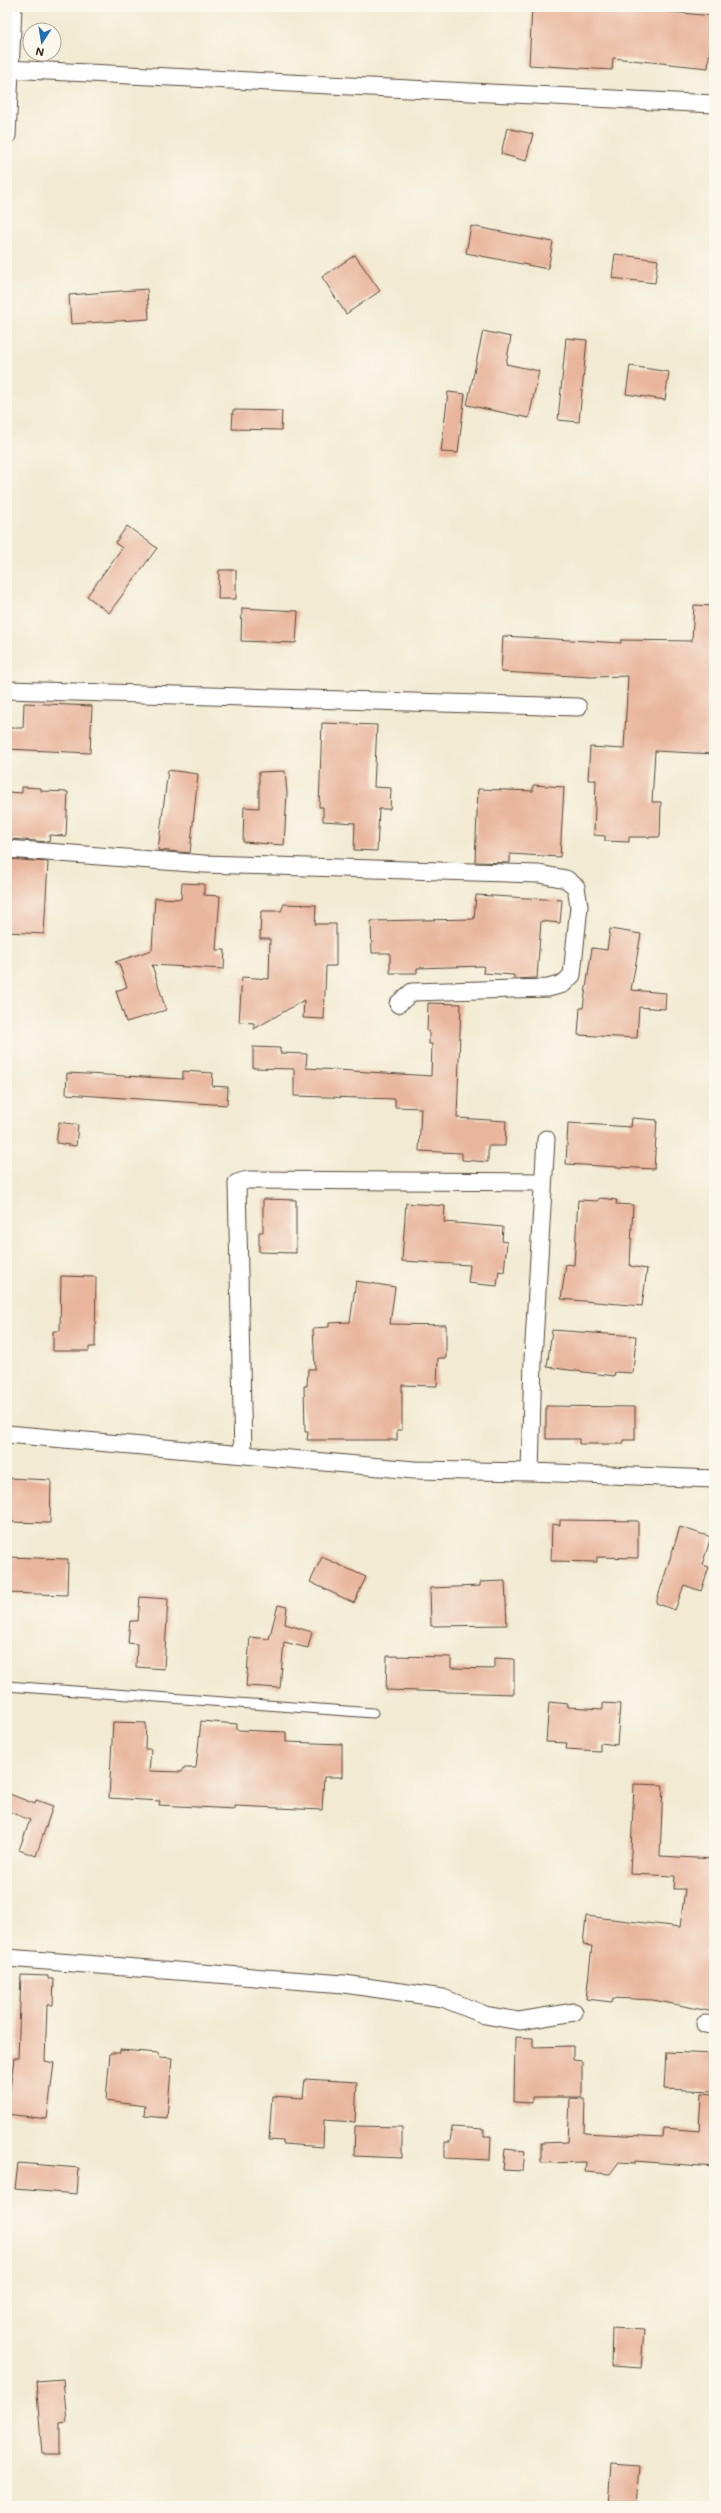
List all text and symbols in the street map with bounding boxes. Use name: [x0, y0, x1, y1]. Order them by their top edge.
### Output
north arrow: [22, 22, 62, 62]
text: N: [34, 44, 45, 60]

